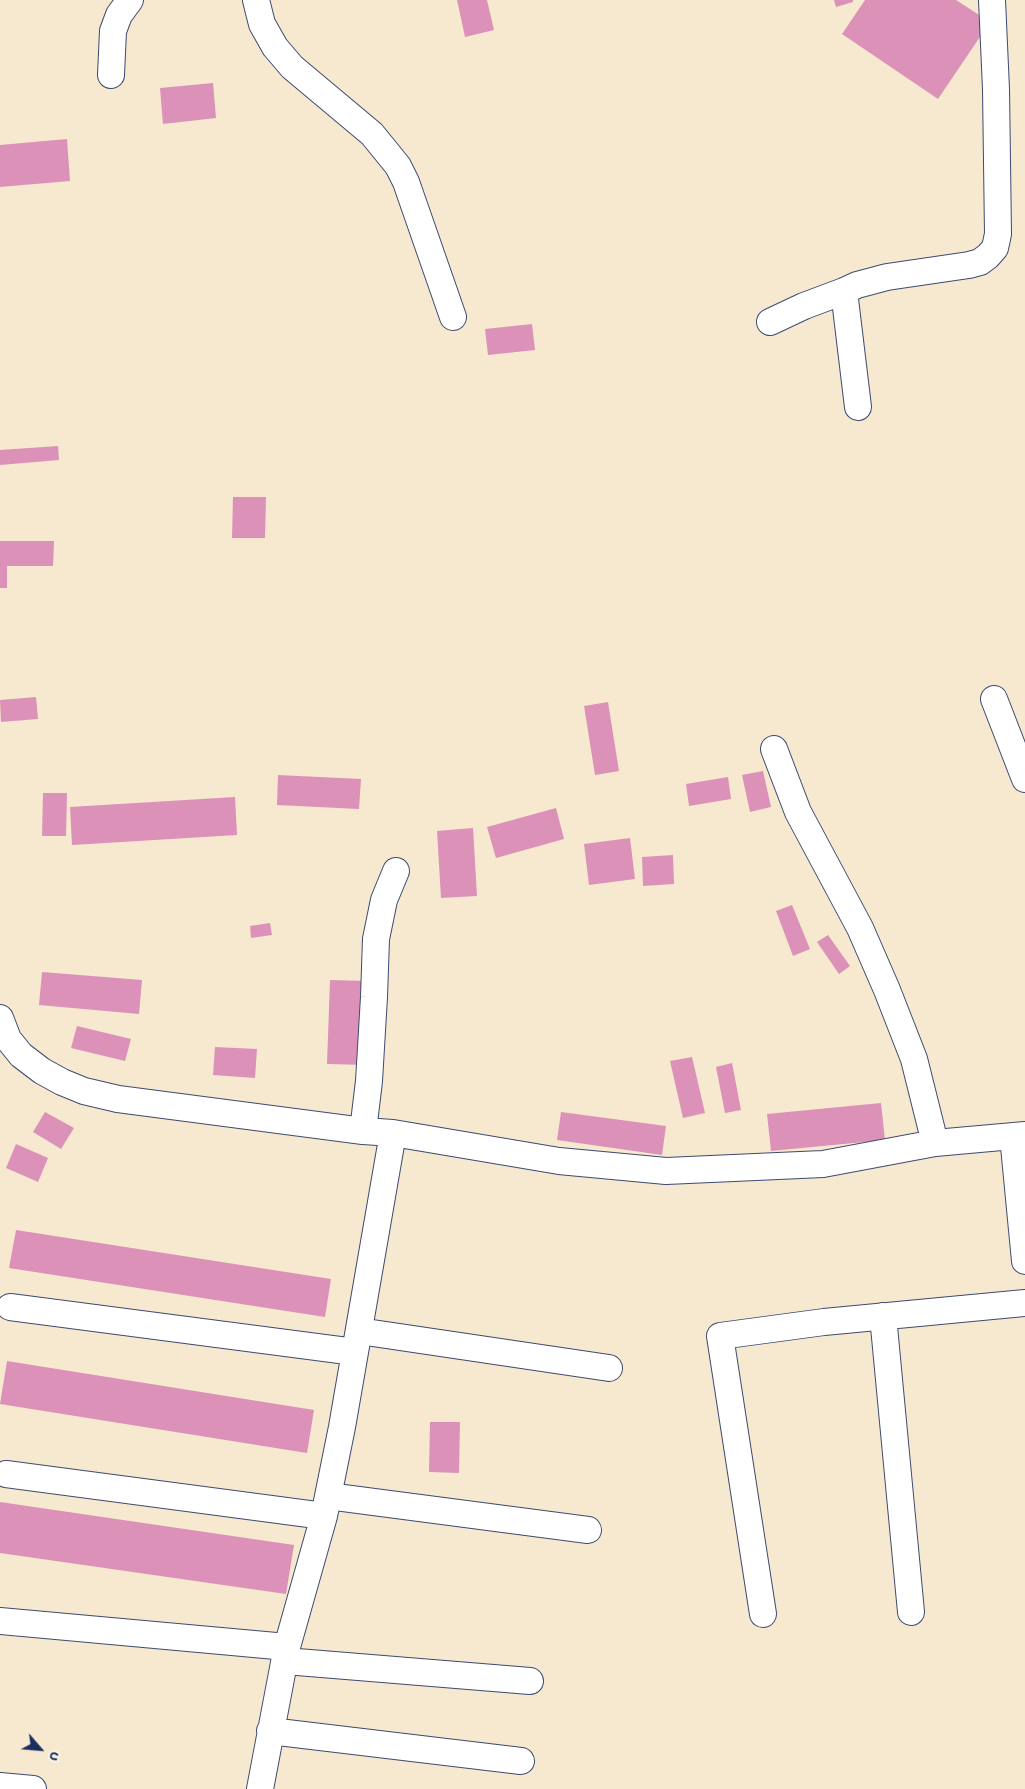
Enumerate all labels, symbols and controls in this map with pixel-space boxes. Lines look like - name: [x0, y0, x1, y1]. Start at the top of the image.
- north arrow: [15, 1724, 65, 1774]
- text: U: [44, 1749, 63, 1764]

